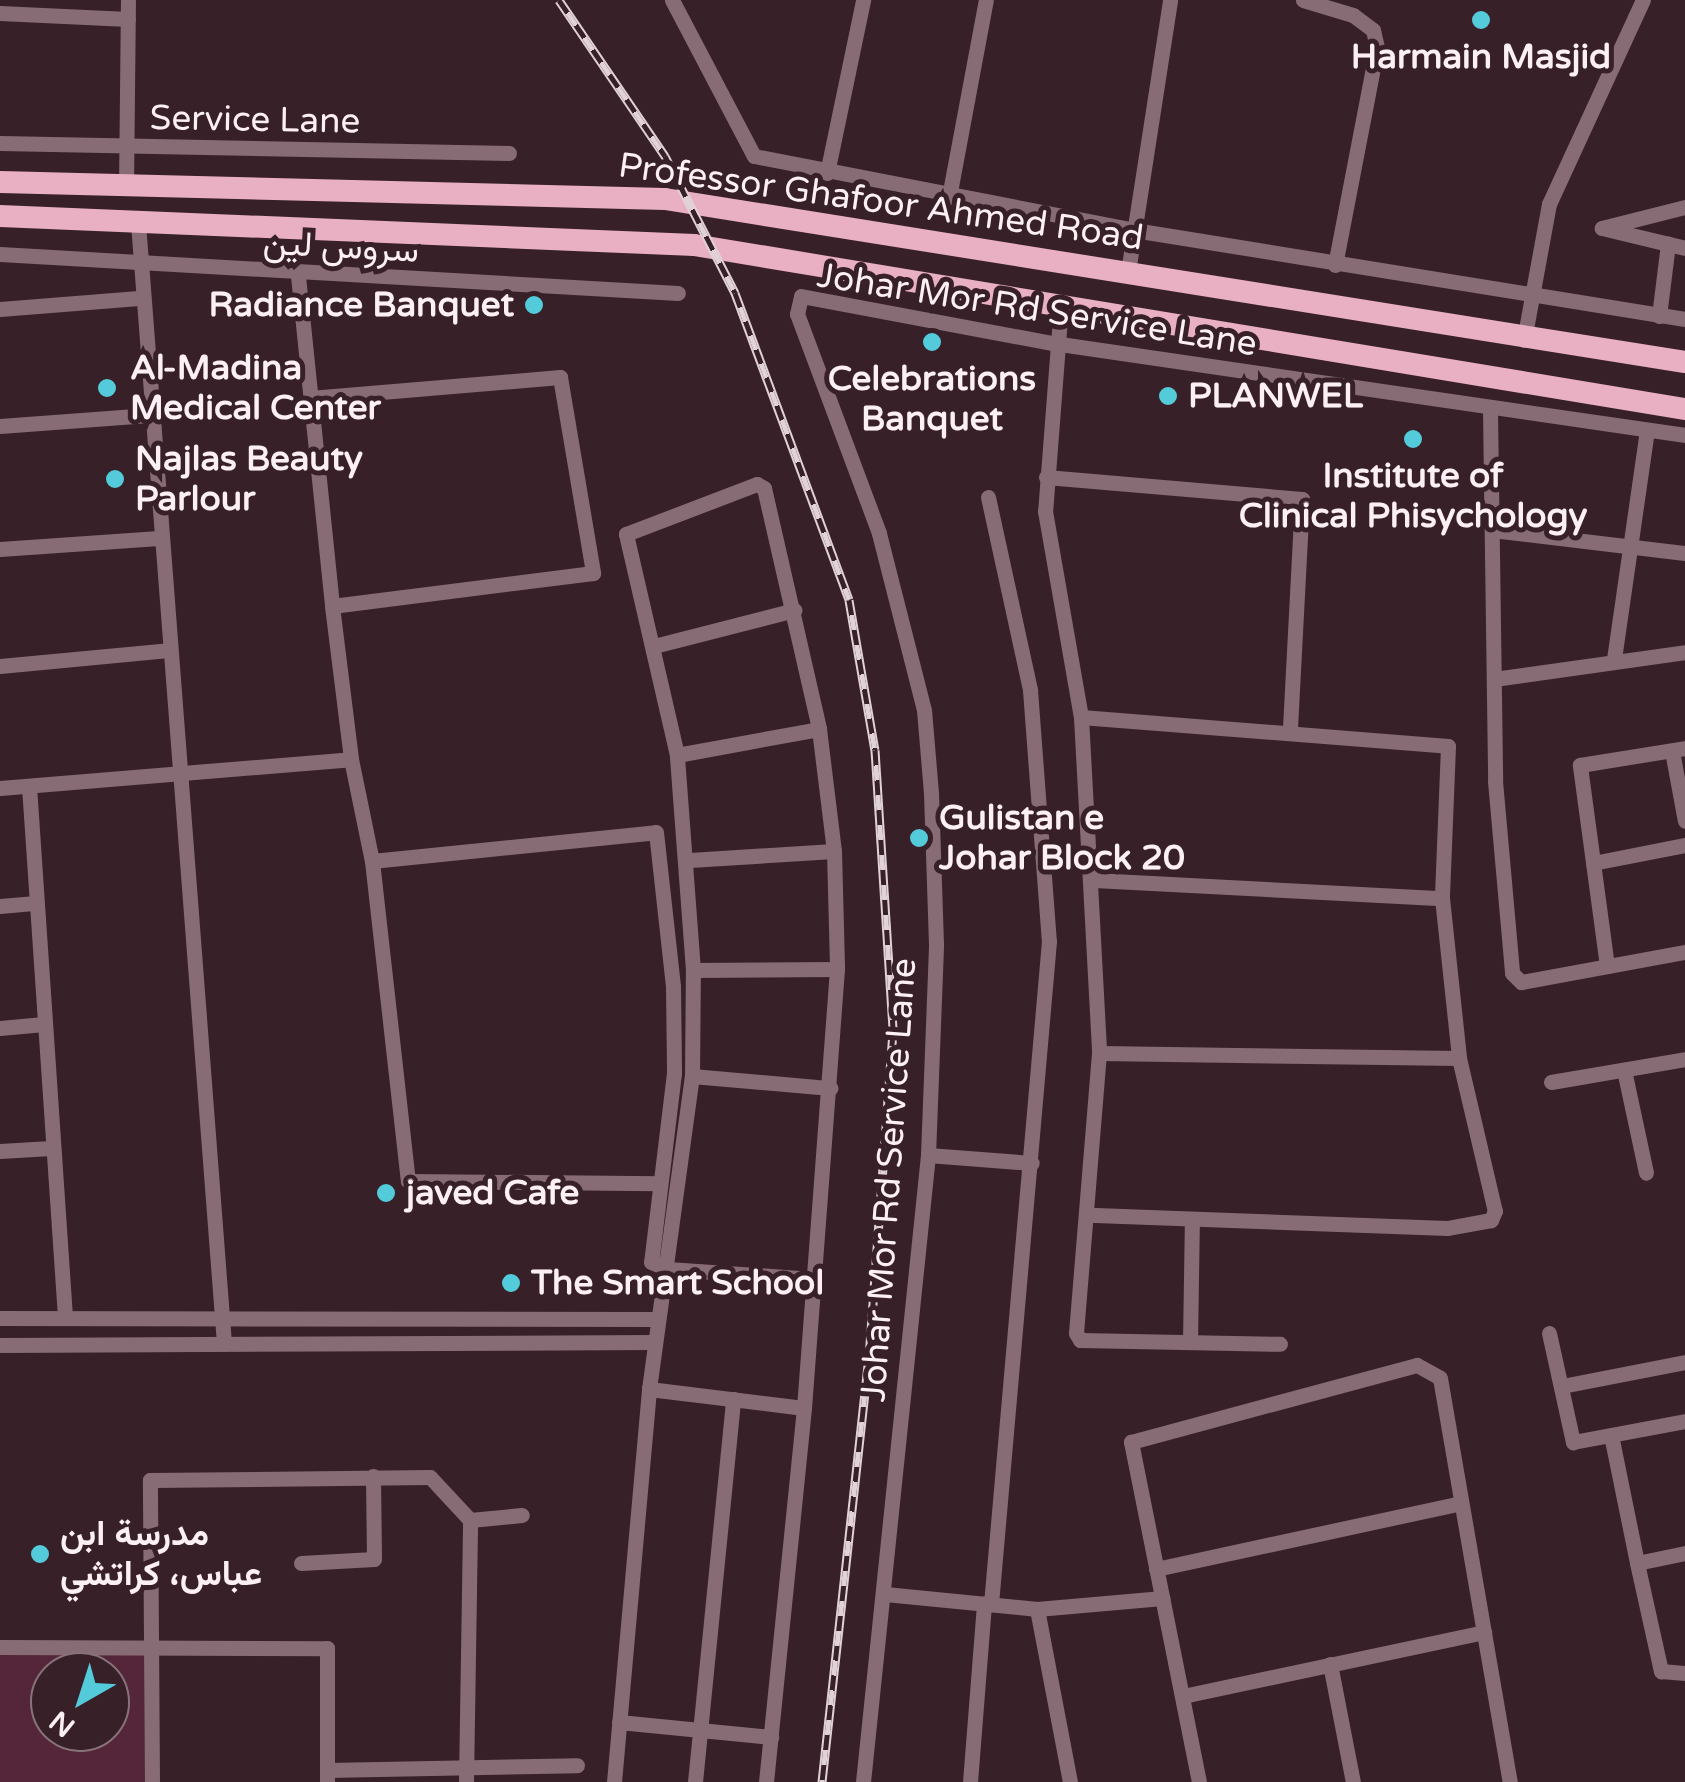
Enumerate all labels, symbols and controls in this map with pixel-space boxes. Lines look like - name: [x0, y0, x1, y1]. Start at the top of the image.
- marker: Harmain Masjid: [1470, 9, 1492, 31]
- place label: Harmain Masjid: [1351, 36, 1611, 78]
- street label: Service Lane: [149, 97, 361, 143]
- street label: Professor Ghafoor Ahmed Road: [616, 144, 1146, 260]
- street label: سروس لین: [262, 222, 420, 272]
- street label: Johar Mor Rd Service Lane: [814, 254, 1260, 366]
- place label: Radiance Banquet: [208, 284, 514, 326]
- marker: Radiance Banquet: [523, 294, 545, 316]
- marker: Celebrations Banquet: [921, 331, 943, 353]
- place label: Al-Madina Medical Center: [130, 347, 381, 429]
- place label: Celebrations Banquet: [828, 358, 1036, 440]
- marker: Al-Madina Medical Center: [94, 375, 120, 401]
- place label: PLANWEL: [1188, 375, 1363, 417]
- marker: PLANWEL: [1157, 385, 1179, 407]
- marker: Institute of Clinical Phisychology: [1402, 428, 1424, 450]
- place label: Najlas Beauty Parlour: [135, 438, 363, 520]
- place label: Institute of Clinical Phisychology: [1239, 455, 1587, 537]
- marker: Najlas Beauty Parlour: [104, 468, 126, 490]
- place label: Gulistan e Johar Block 20: [939, 797, 1185, 879]
- marker: Gulistan e Johar Block 20: [908, 827, 930, 849]
- street label: Johar Mor Rd Service Lane: [853, 957, 925, 1403]
- place label: javed Cafe: [406, 1172, 579, 1214]
- marker: javed Cafe: [375, 1182, 397, 1204]
- place label: The Smart School: [531, 1262, 824, 1304]
- marker: The Smart School: [500, 1272, 522, 1294]
- place label: مدرسة ابن عباس، كراتشي: [60, 1513, 262, 1595]
- marker: مدرسة ابن عباس، كراتشي: [29, 1543, 51, 1565]
- north arrow: [30, 1652, 130, 1752]
- text: N: [43, 1703, 82, 1744]

